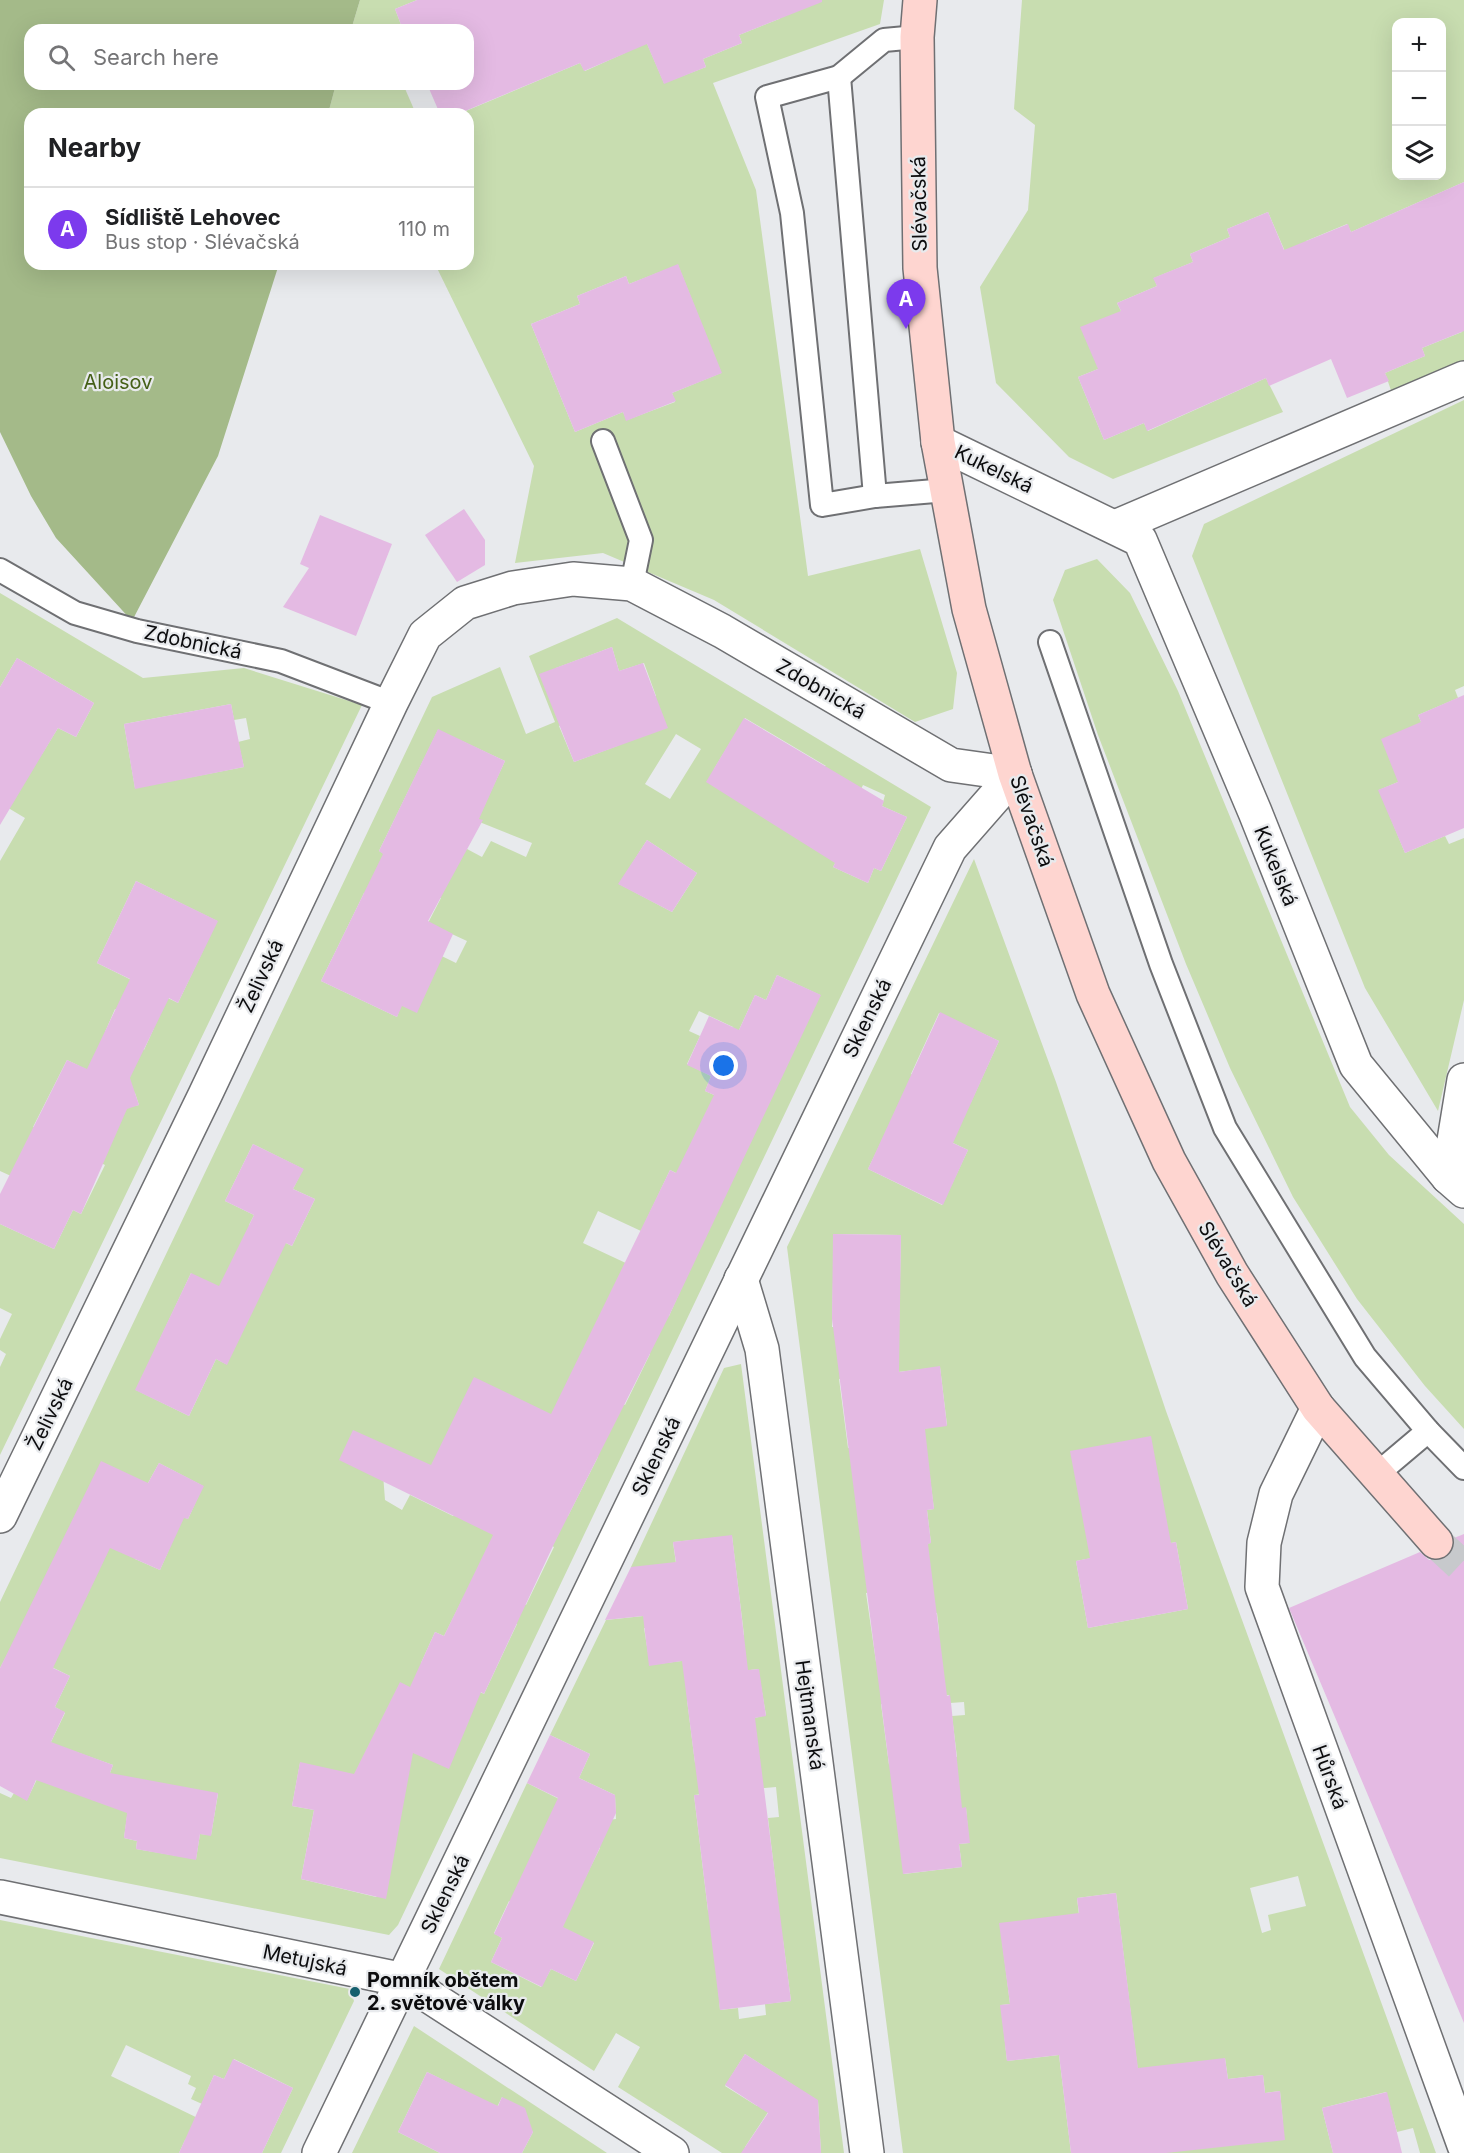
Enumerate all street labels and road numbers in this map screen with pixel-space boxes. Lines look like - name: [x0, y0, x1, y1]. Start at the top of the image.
- street label: Slévačská: [906, 156, 932, 252]
- street label: Kukelská: [951, 440, 1037, 498]
- street label: Zdobnická: [142, 620, 244, 664]
- street label: Zdobnická: [772, 654, 870, 724]
- street label: Slévačská: [1005, 772, 1059, 870]
- street label: Kukelská: [1249, 822, 1303, 910]
- street label: Želivská: [233, 935, 288, 1016]
- street label: Sklenská: [838, 975, 896, 1061]
- street label: Slévačská: [1193, 1217, 1263, 1311]
- street label: Želivská: [21, 1373, 78, 1454]
- street label: Sklenská: [627, 1413, 685, 1499]
- street label: Hejtmanská: [790, 1658, 830, 1772]
- street label: Hůrská: [1307, 1741, 1353, 1813]
- street label: Sklenská: [416, 1851, 474, 1937]
- street label: Metujská: [261, 1939, 349, 1981]

